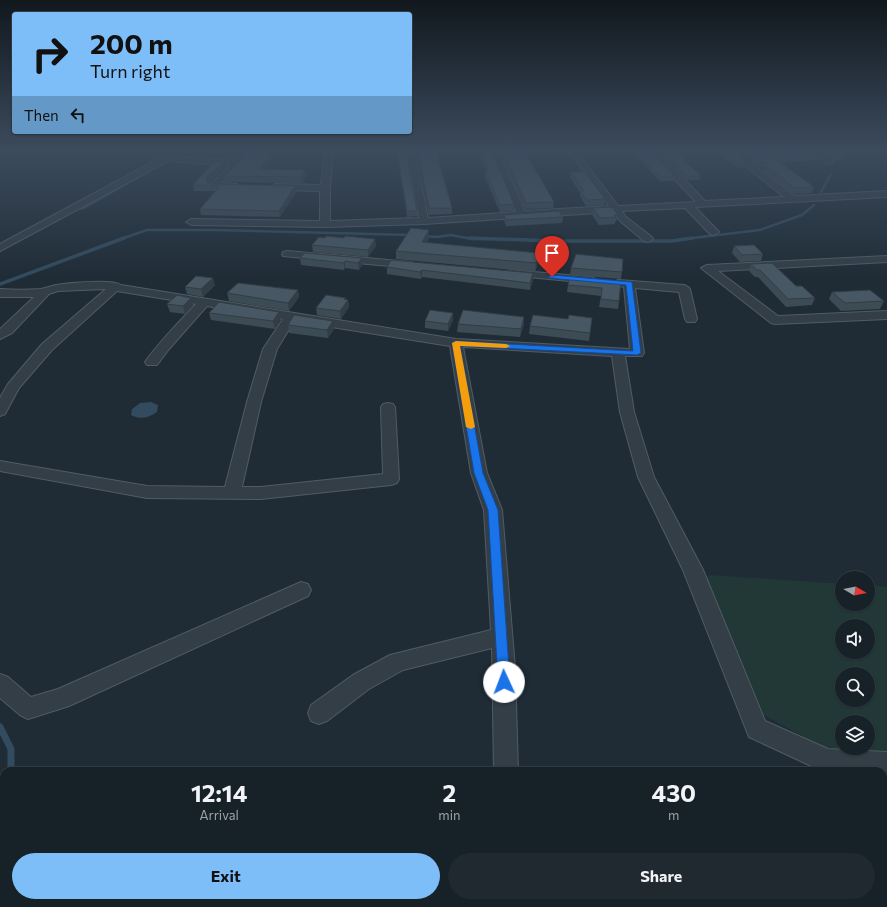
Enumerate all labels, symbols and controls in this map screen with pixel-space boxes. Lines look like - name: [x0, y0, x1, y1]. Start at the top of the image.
- text: 200 m: [90, 26, 173, 60]
- icon: right: [24, 28, 76, 80]
- text: Turn right: [90, 60, 170, 82]
- icon: left: [67, 104, 89, 126]
- text: Then: [24, 106, 59, 124]
- pin: [535, 236, 569, 277]
- icon: arrive: [541, 242, 563, 264]
- north arrow: [835, 571, 875, 611]
- map controls: [835, 571, 875, 755]
- button: sound: [835, 619, 875, 659]
- position arrow: [483, 661, 525, 703]
- button: search: [835, 667, 875, 707]
- button: layers: [835, 715, 875, 755]
- text: 12:14: [191, 778, 247, 807]
- text: 2: [443, 778, 456, 807]
- text: 430: [651, 778, 696, 807]
- text: Arrival: [199, 807, 239, 823]
- text: min: [438, 807, 460, 823]
- text: m: [668, 807, 679, 823]
- button: Exit: [12, 853, 440, 899]
- button: Share: [448, 853, 875, 899]

